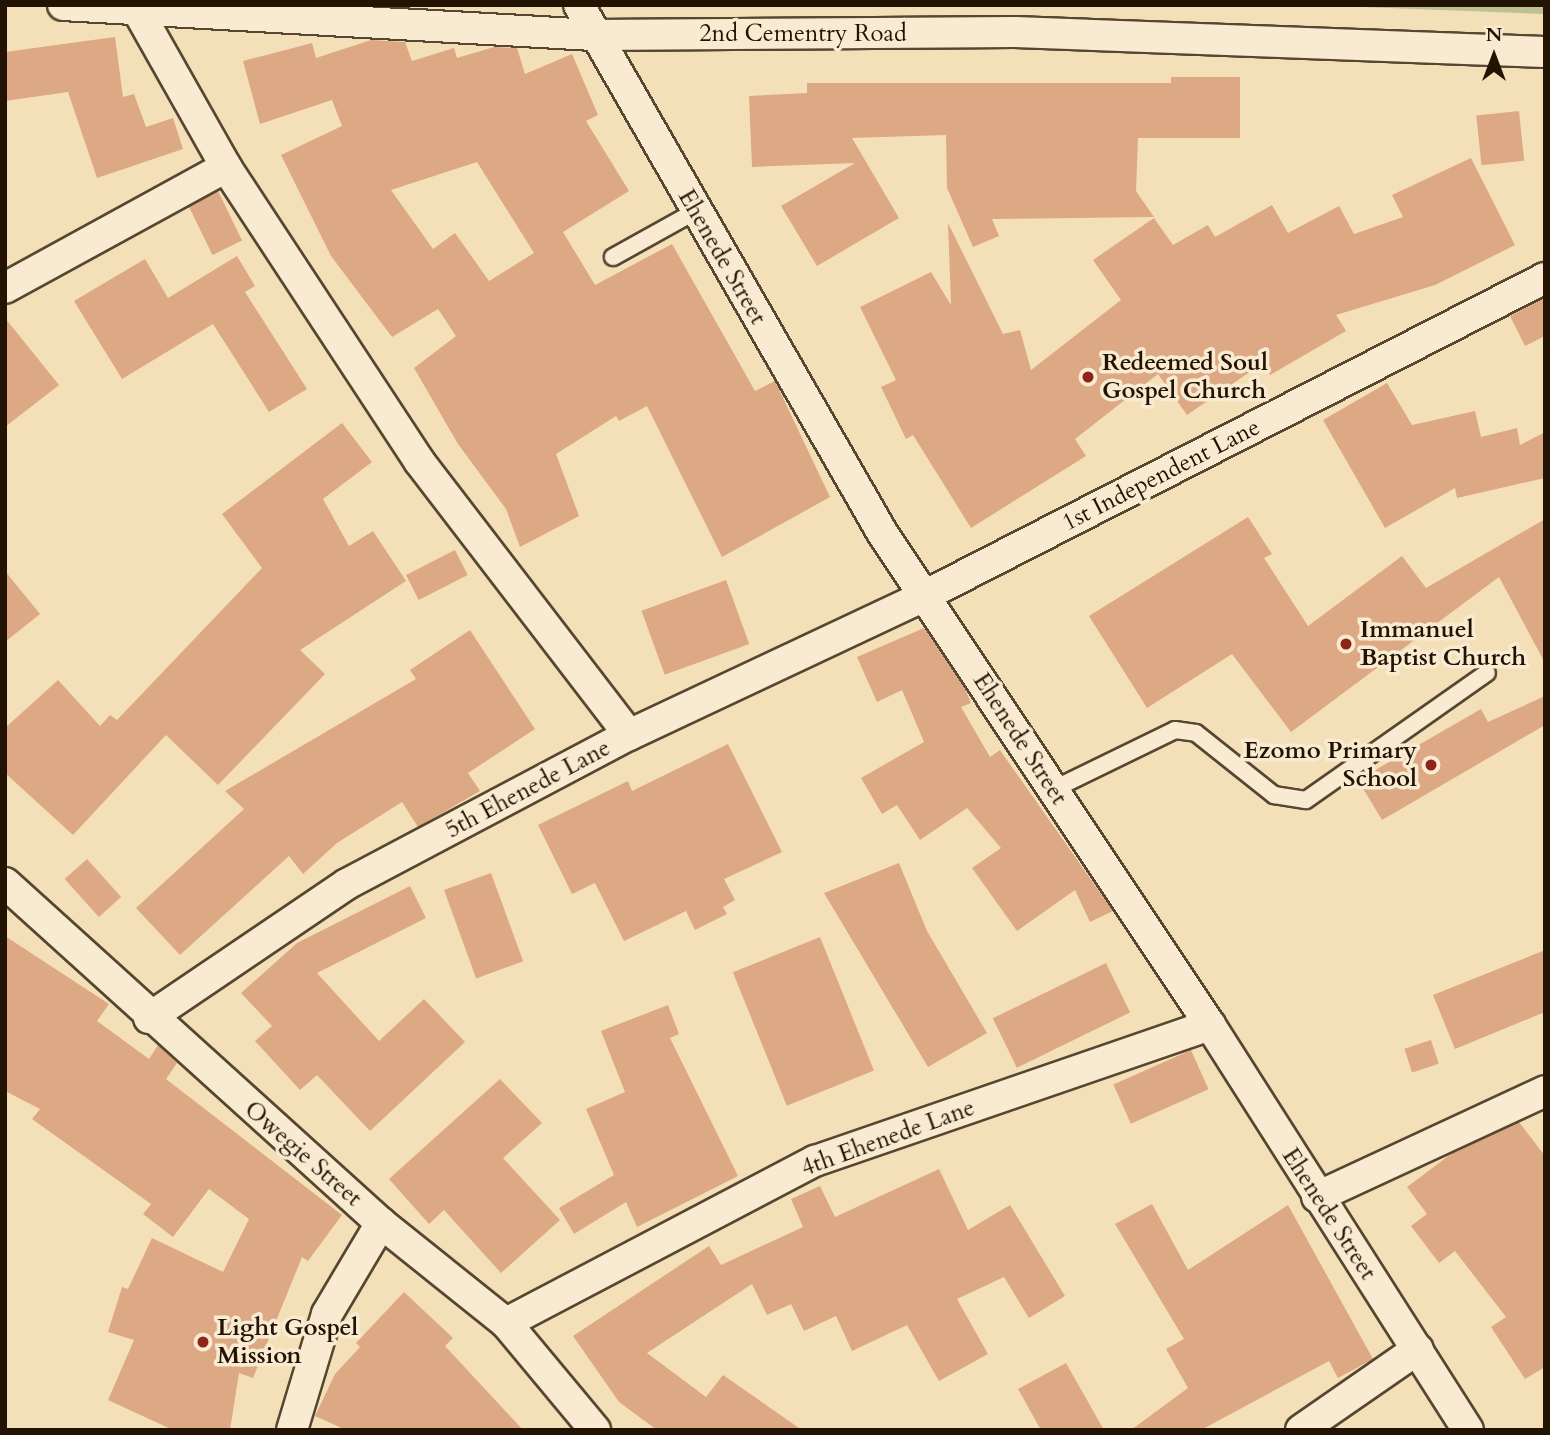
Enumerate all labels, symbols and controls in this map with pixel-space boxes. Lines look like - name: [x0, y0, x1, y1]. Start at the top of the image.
- street label: 2nd Cementry Road: [699, 20, 907, 48]
- north arrow: [1459, 21, 1529, 91]
- text: N: [1486, 22, 1502, 48]
- street label: Ehenede Street: [672, 184, 772, 330]
- place label: Redeemed Soul Gospel Church: [1102, 349, 1268, 405]
- marker: Redeemed Soul Gospel Church: [1080, 369, 1096, 385]
- street label: 1st Independent Lane: [1057, 413, 1265, 537]
- place label: Immanuel Baptist Church: [1360, 616, 1526, 672]
- marker: Immanuel Baptist Church: [1338, 636, 1354, 652]
- street label: Ehenede Street: [967, 668, 1073, 810]
- street label: 5th Ehenede Lane: [441, 733, 615, 845]
- place label: Ezomo Primary School: [1244, 737, 1417, 793]
- marker: Ezomo Primary School: [1423, 757, 1439, 773]
- street label: 4th Ehenede Lane: [797, 1093, 979, 1183]
- street label: Owegie Street: [238, 1095, 368, 1213]
- street label: Ehenede Street: [1276, 1143, 1382, 1285]
- place label: Light Gospel Mission: [217, 1314, 358, 1370]
- marker: Light Gospel Mission: [195, 1334, 211, 1350]

